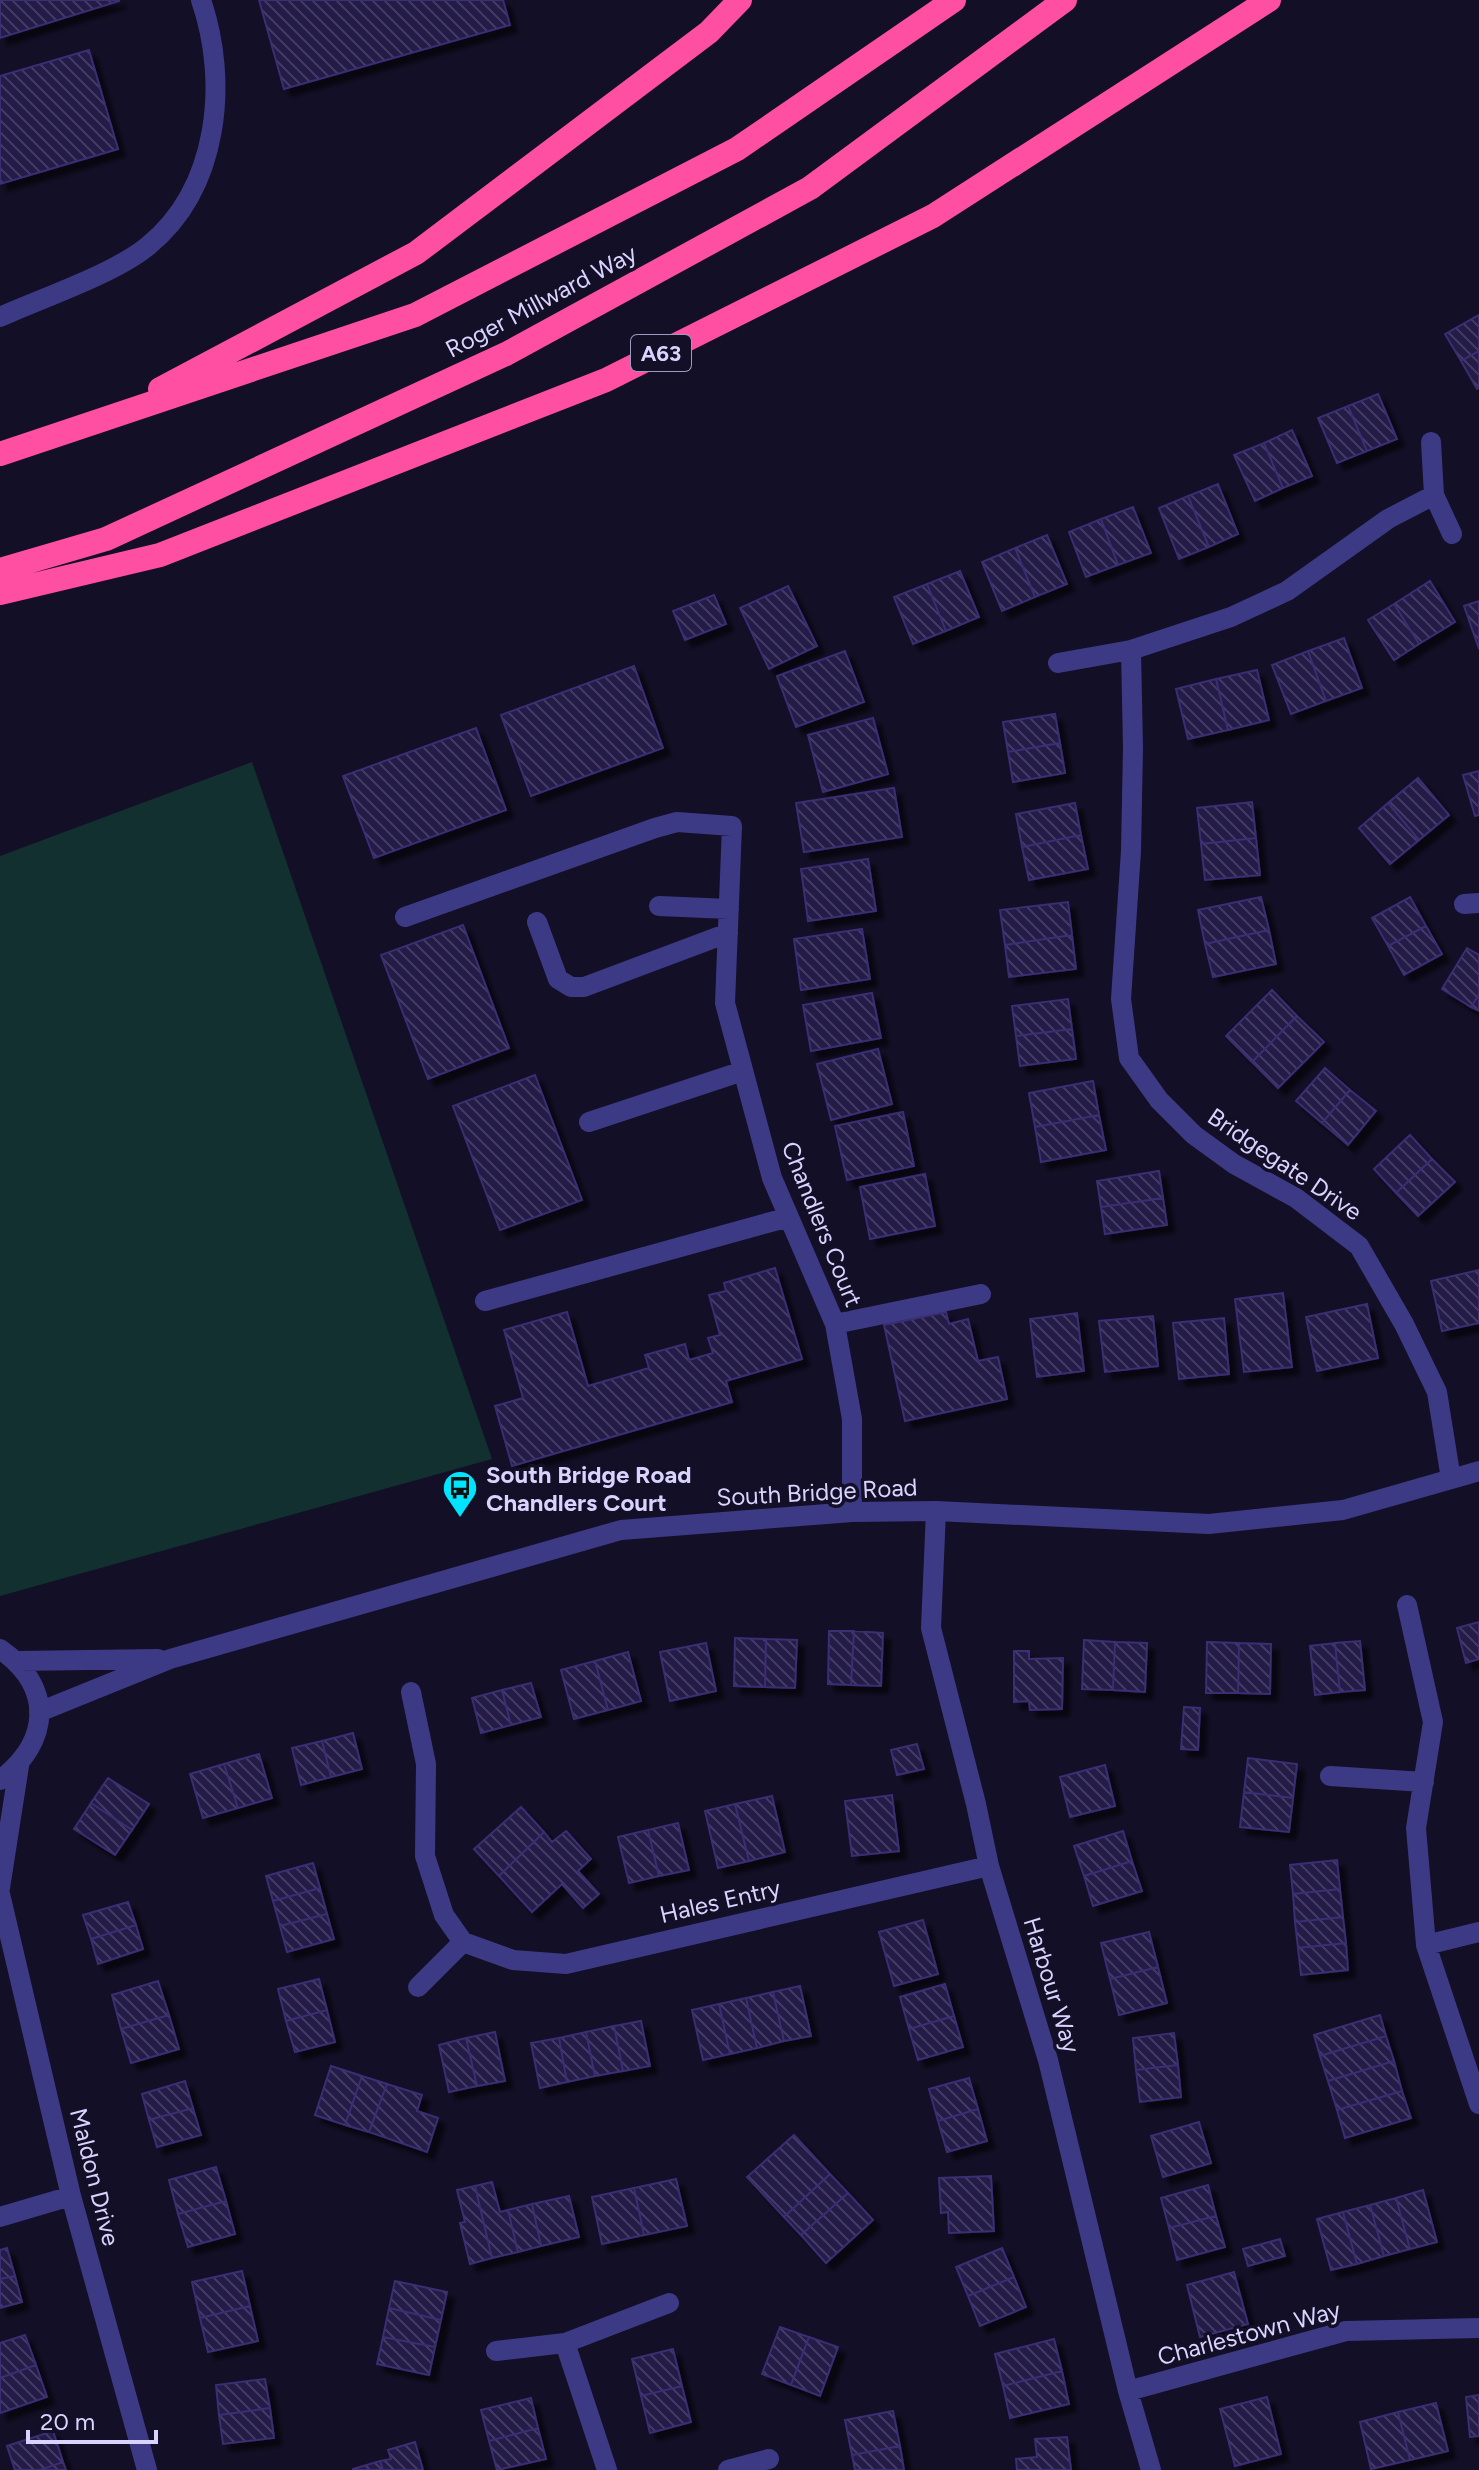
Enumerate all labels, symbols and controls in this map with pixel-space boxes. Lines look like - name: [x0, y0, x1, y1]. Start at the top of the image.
- street label: Roger Millward Way: [440, 238, 642, 364]
- road number: A63: [631, 335, 691, 371]
- street label: Bridgegate Drive: [1202, 1102, 1368, 1226]
- street label: Chandlers Court: [776, 1137, 868, 1311]
- place label: South Bridge Road Chandlers Court: [486, 1460, 691, 1517]
- bus stop icon: South Bridge Road Chandlers Court: [441, 1469, 479, 1519]
- street label: South Bridge Road: [716, 1472, 918, 1512]
- street label: Hales Entry: [657, 1873, 784, 1929]
- street label: Harbour Way: [1018, 1914, 1087, 2057]
- street label: Maldon Drive: [64, 2105, 126, 2249]
- street label: Charlestown Way: [1154, 2295, 1344, 2371]
- scale bar: [28, 2394, 156, 2444]
- text: 20 m: [40, 2407, 95, 2436]

